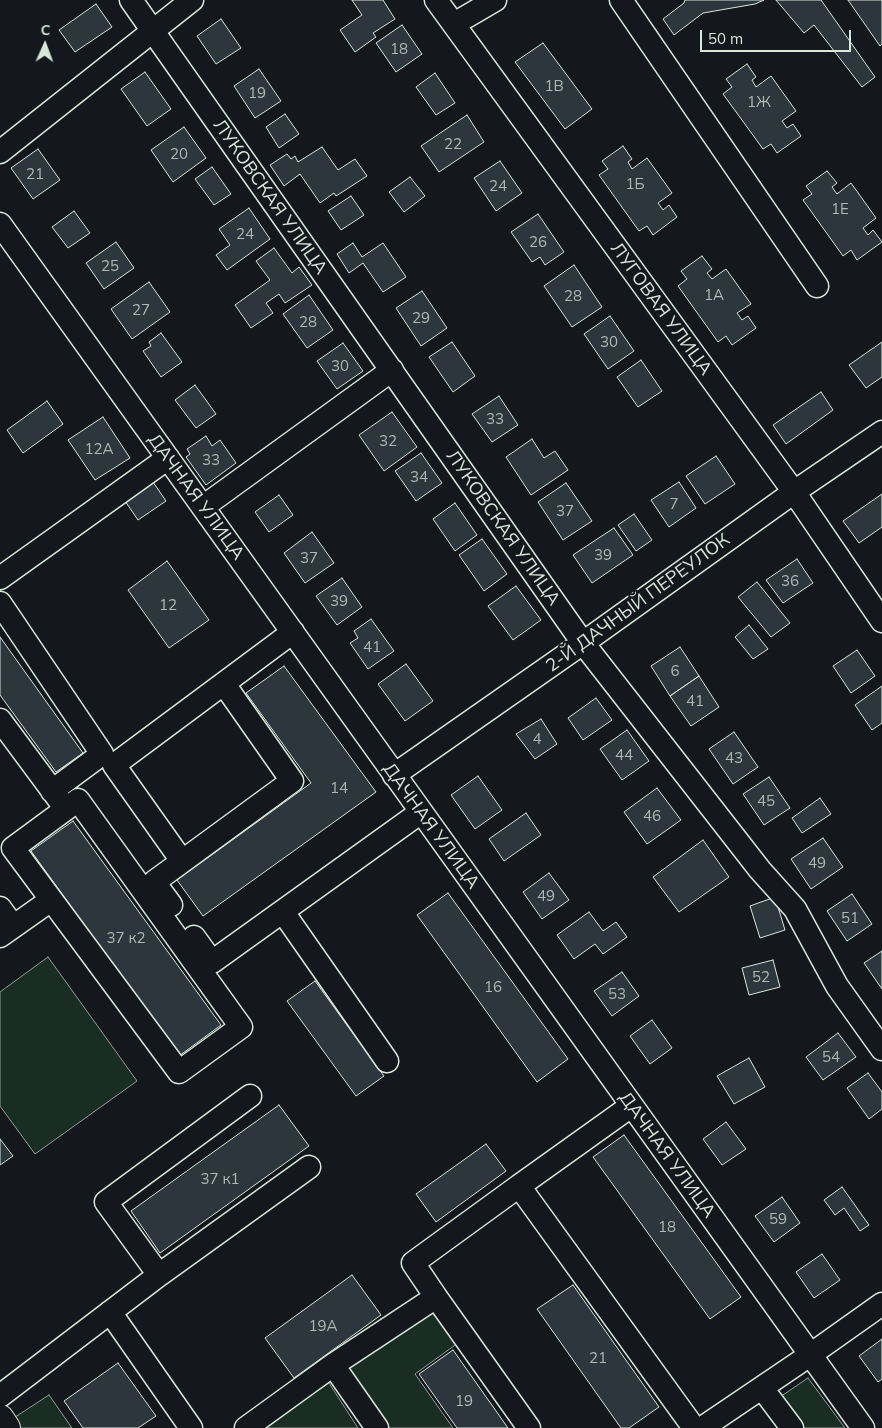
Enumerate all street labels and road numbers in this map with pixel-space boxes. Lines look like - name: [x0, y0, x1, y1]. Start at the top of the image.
- street label: ЛУКОВСКАЯ УЛИЦА: [208, 115, 332, 279]
- street label: ЛУГОВАЯ УЛИЦА: [606, 239, 716, 379]
- street label: ДАЧНАЯ УЛИЦА: [143, 430, 249, 564]
- street label: ЛУКОВСКАЯ УЛИЦА: [441, 446, 565, 610]
- street label: 2-Й ДАЧНЫЙ ПЕРЕУЛОК: [542, 529, 734, 677]
- street label: ДАЧНАЯ УЛИЦА: [378, 759, 484, 893]
- street label: ДАЧНАЯ УЛИЦА: [614, 1088, 720, 1222]

